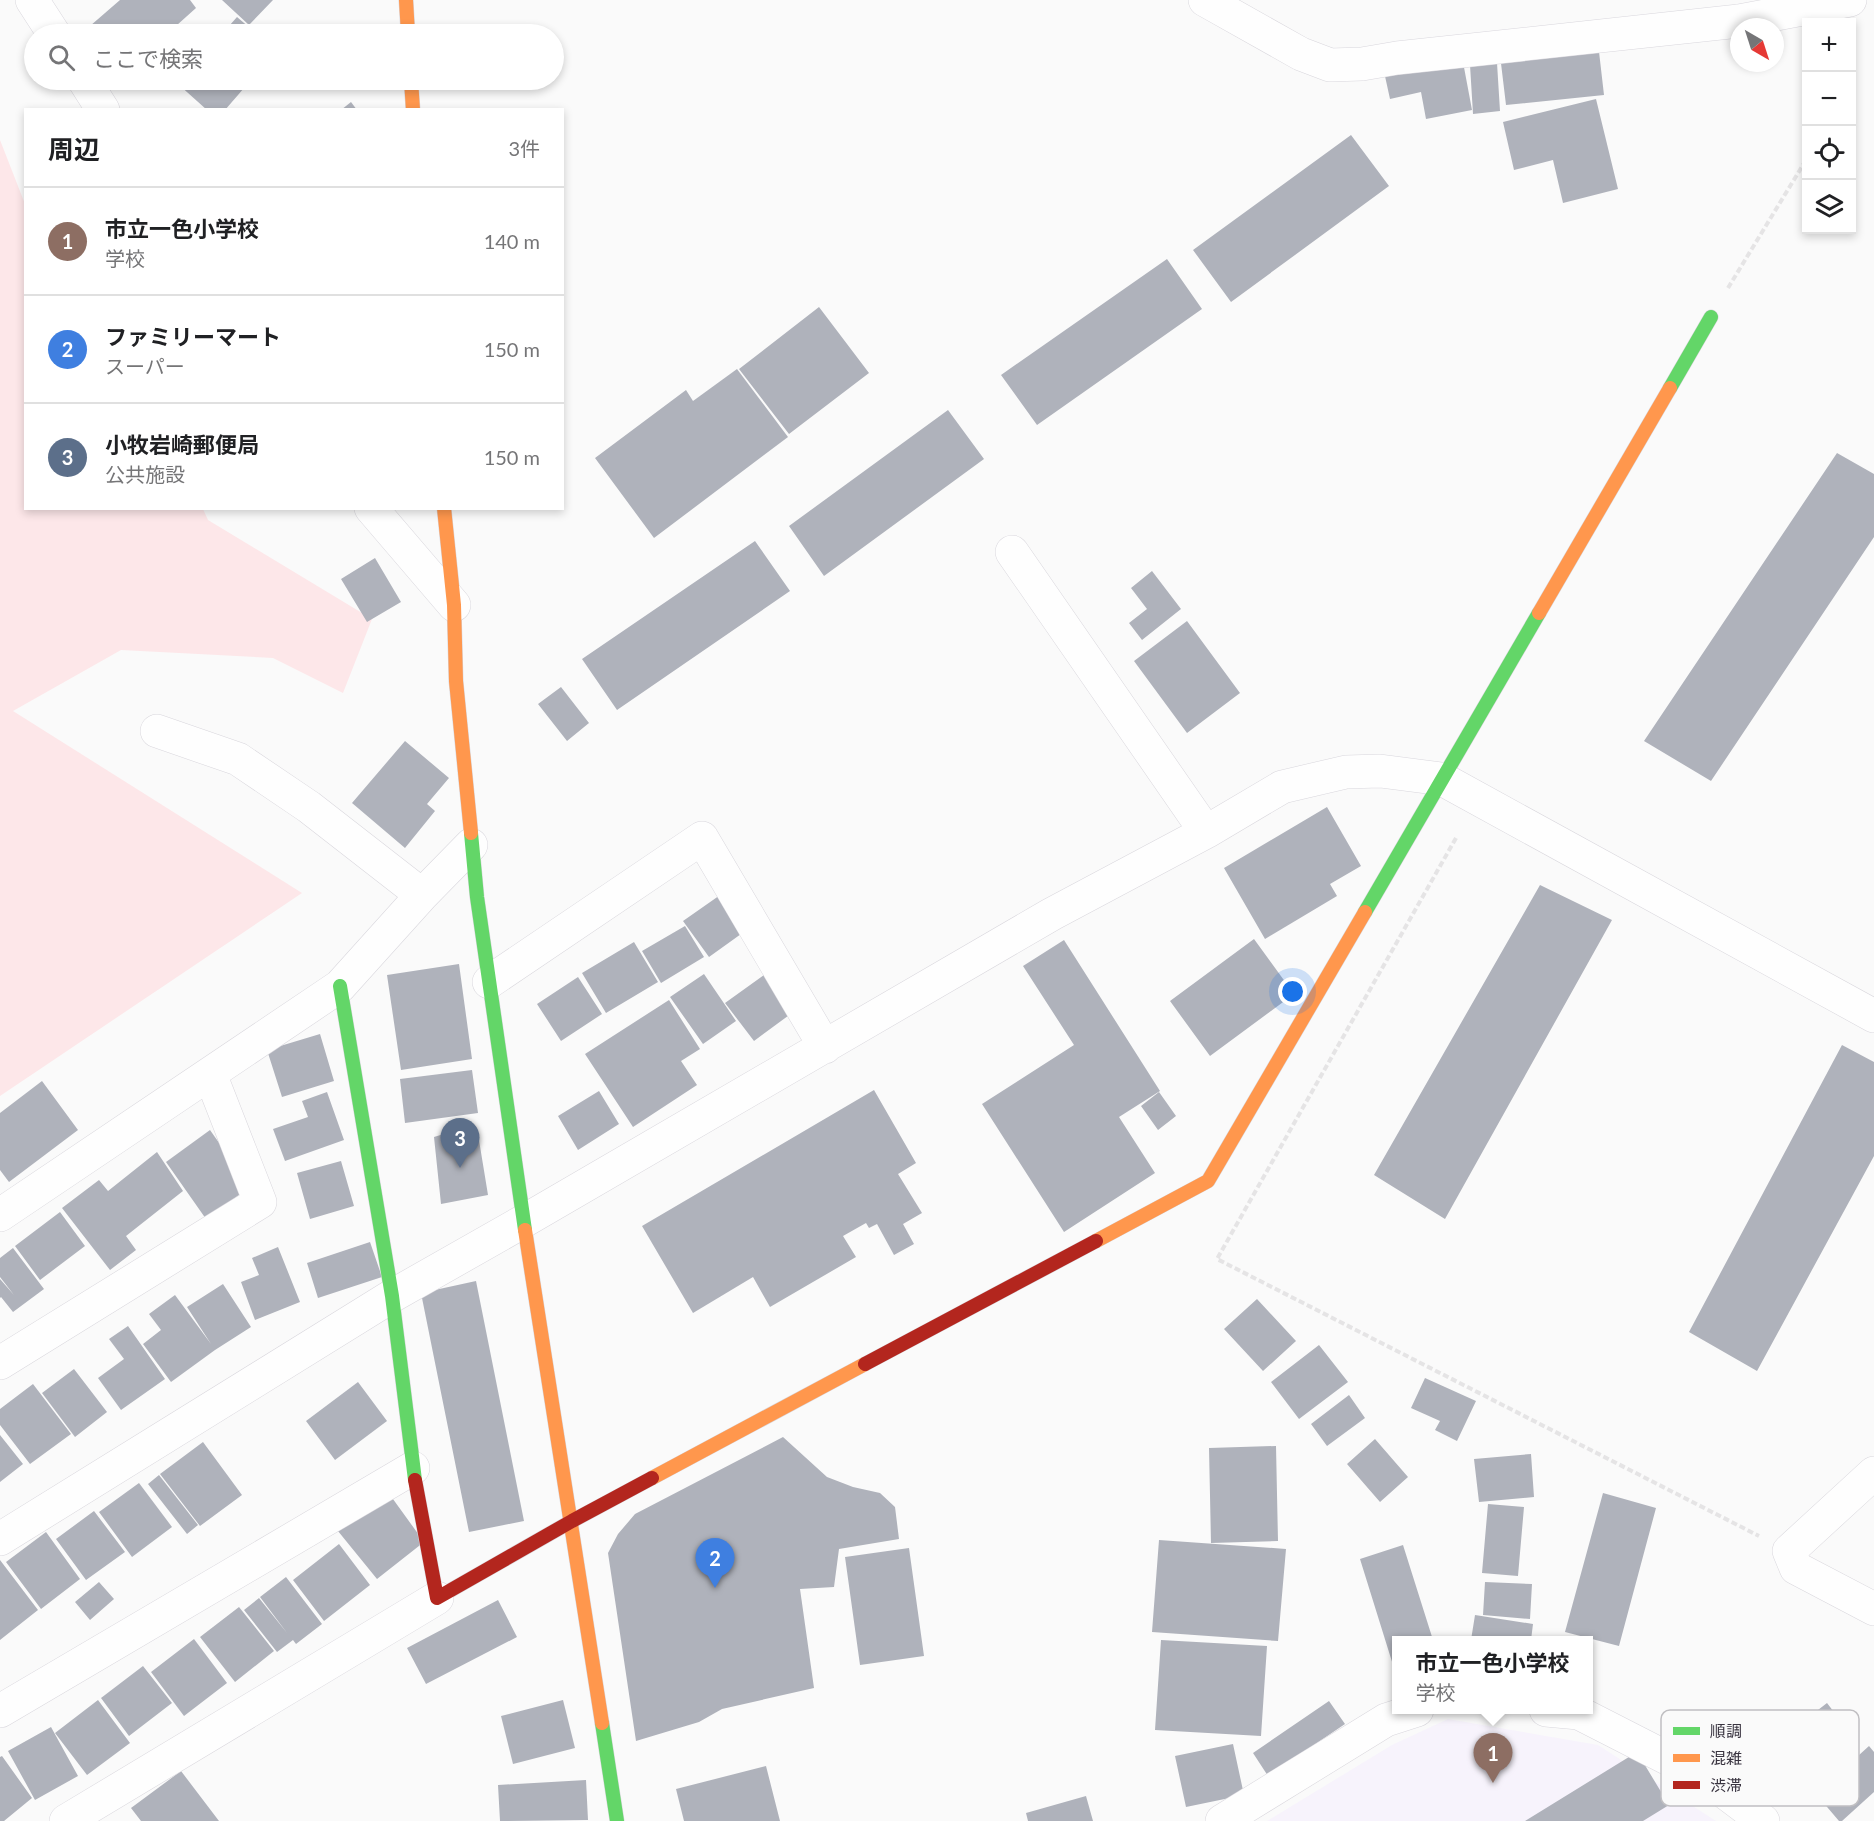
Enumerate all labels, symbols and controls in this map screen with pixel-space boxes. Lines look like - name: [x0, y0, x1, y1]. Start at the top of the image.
- north arrow: [1730, 18, 1784, 72]
- map controls: [1802, 18, 1856, 234]
- button: +: [1802, 18, 1856, 72]
- search box: [24, 24, 564, 90]
- icon: search: [45, 41, 78, 74]
- text: ここで検索: [93, 45, 203, 72]
- button: −: [1802, 72, 1856, 126]
- button: locate: [1802, 126, 1856, 180]
- text: 周辺: [48, 133, 100, 165]
- text: 3件: [508, 136, 540, 160]
- button: layers: [1802, 180, 1856, 234]
- text: 市立一色小学校: [105, 215, 259, 242]
- text: 1: [62, 229, 73, 253]
- text: 140 m: [484, 229, 540, 253]
- text: 学校: [105, 246, 145, 270]
- text: ファミリーマート: [105, 323, 281, 350]
- text: 2: [62, 337, 73, 361]
- text: 150 m: [484, 337, 540, 361]
- text: スーパー: [105, 354, 185, 378]
- text: 小牧岩崎郵便局: [105, 431, 259, 458]
- text: 3: [62, 445, 73, 469]
- text: 150 m: [484, 445, 540, 469]
- text: 公共施設: [105, 462, 185, 486]
- your location: [1278, 977, 1307, 1006]
- pin: 3: [440, 1118, 480, 1168]
- pin: 2: [696, 1538, 734, 1588]
- popup: [1392, 1636, 1593, 1714]
- text: 市立一色小学校: [1415, 1649, 1570, 1676]
- text: 学校: [1415, 1680, 1455, 1704]
- legend: [1661, 1710, 1859, 1806]
- text: 順調: [1710, 1721, 1742, 1740]
- pin: 1: [1474, 1734, 1512, 1783]
- text: 混雑: [1710, 1748, 1742, 1767]
- text: 渋滞: [1710, 1775, 1742, 1794]

